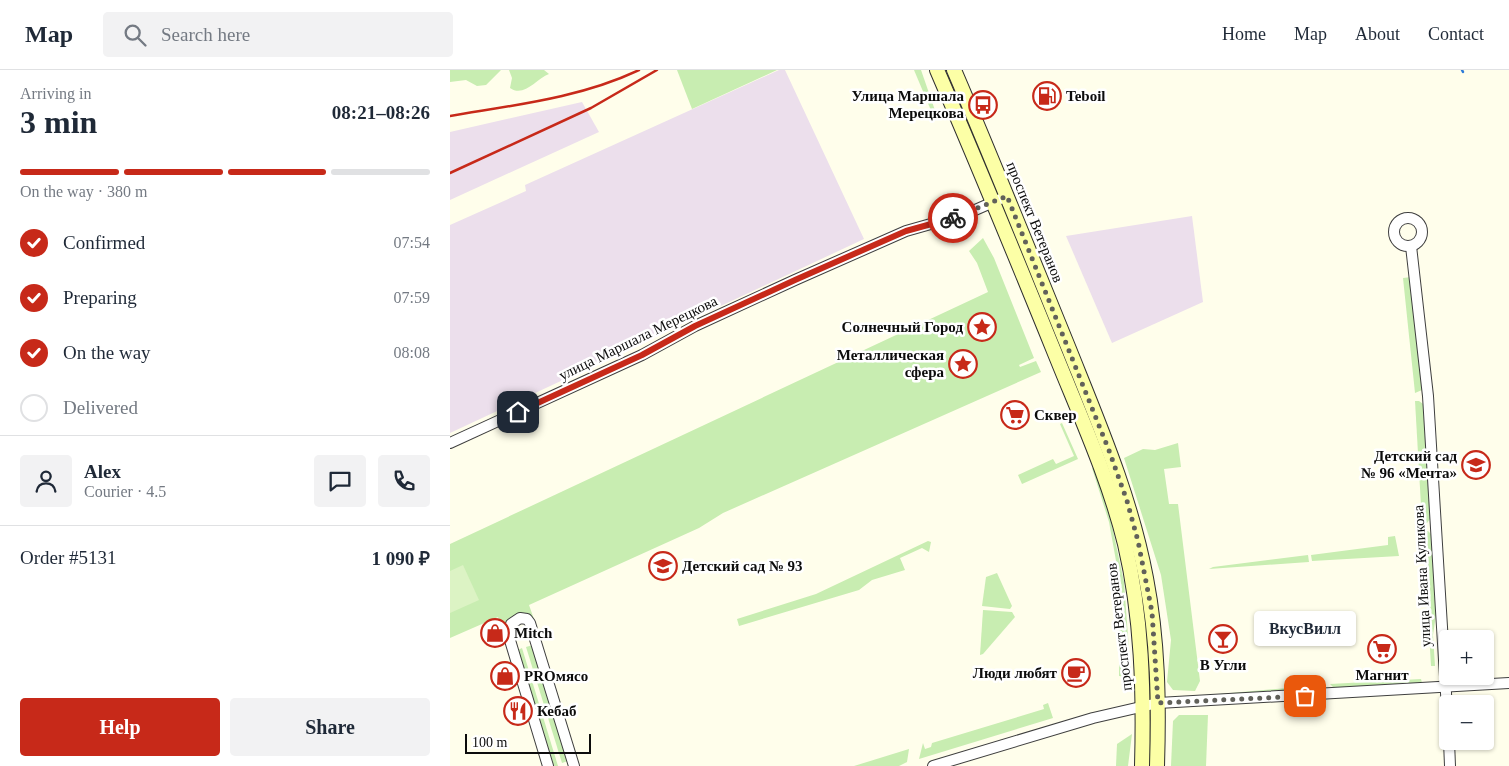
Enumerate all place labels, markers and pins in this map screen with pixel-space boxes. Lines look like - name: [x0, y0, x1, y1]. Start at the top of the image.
- fuel station icon: Teboil: [1032, 81, 1062, 111]
- place label: Улица Маршала Мерецкова: [852, 88, 964, 121]
- place label: Teboil: [1066, 88, 1105, 104]
- bus stop icon: Улица Маршала Мерецкова: [968, 90, 998, 120]
- place icon: Солнечный Город: [967, 312, 997, 342]
- place label: Солнечный Город: [842, 319, 963, 335]
- place label: Металлическая сфера: [837, 347, 944, 380]
- place icon: Металлическая сфера: [948, 349, 978, 379]
- pin: [497, 391, 539, 433]
- supermarket icon: Сквер: [1000, 400, 1030, 430]
- place label: Сквер: [1034, 407, 1077, 423]
- place label: Детский сад № 96 «Мечта»: [1361, 448, 1457, 481]
- school or university icon: Детский сад № 96 «Мечта»: [1461, 450, 1491, 480]
- school or university icon: Детский сад № 93: [648, 551, 678, 581]
- place label: Детский сад № 93: [682, 558, 803, 574]
- callout: ВкусВилл: [1254, 611, 1356, 646]
- shop icon: Mitch: [480, 618, 510, 648]
- bar icon: В Угли: [1208, 624, 1238, 654]
- place label: Mitch: [514, 625, 553, 641]
- supermarket icon: Магнит: [1367, 634, 1397, 664]
- place label: В Угли: [1200, 657, 1247, 673]
- cafe icon: Люди любят: [1061, 658, 1091, 688]
- shop icon: PROмясо: [490, 661, 520, 691]
- place label: Люди любят: [973, 665, 1058, 681]
- place label: Магнит: [1355, 667, 1409, 683]
- place label: PROмясо: [524, 668, 588, 684]
- pin: [1284, 675, 1326, 717]
- restaurant icon: Кебаб: [503, 696, 533, 726]
- place label: Кебаб: [537, 703, 576, 719]

